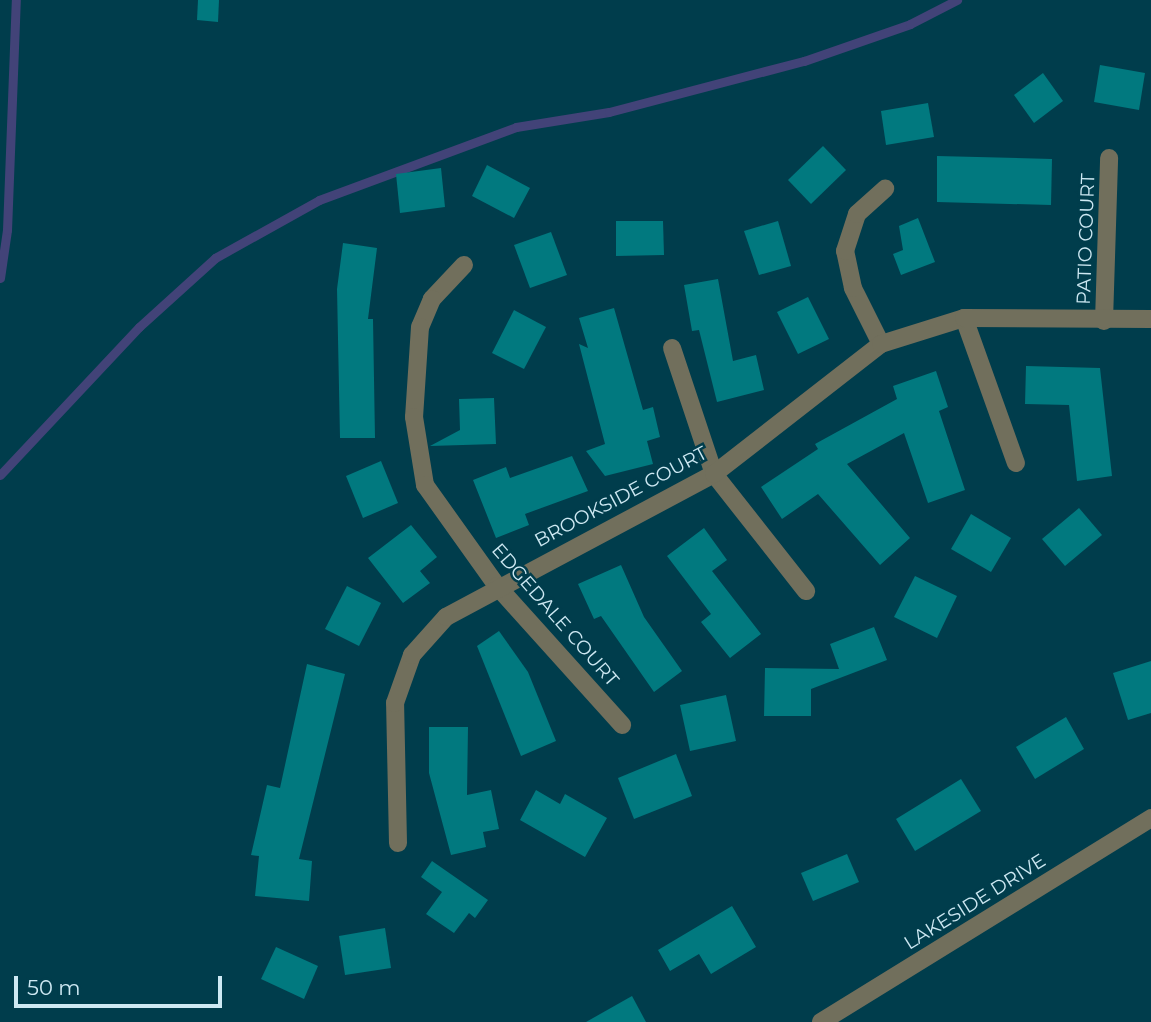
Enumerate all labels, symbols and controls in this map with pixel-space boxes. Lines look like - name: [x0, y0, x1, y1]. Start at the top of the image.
- street label: PATIO COURT: [1072, 173, 1100, 305]
- street label: BROOKSIDE COURT: [531, 442, 711, 552]
- street label: EDGEDALE COURT: [487, 539, 623, 691]
- street label: LAKESIDE DRIVE: [900, 849, 1050, 955]
- scale bar: [18, 962, 226, 1006]
- text: 50 m: [27, 975, 81, 1000]

